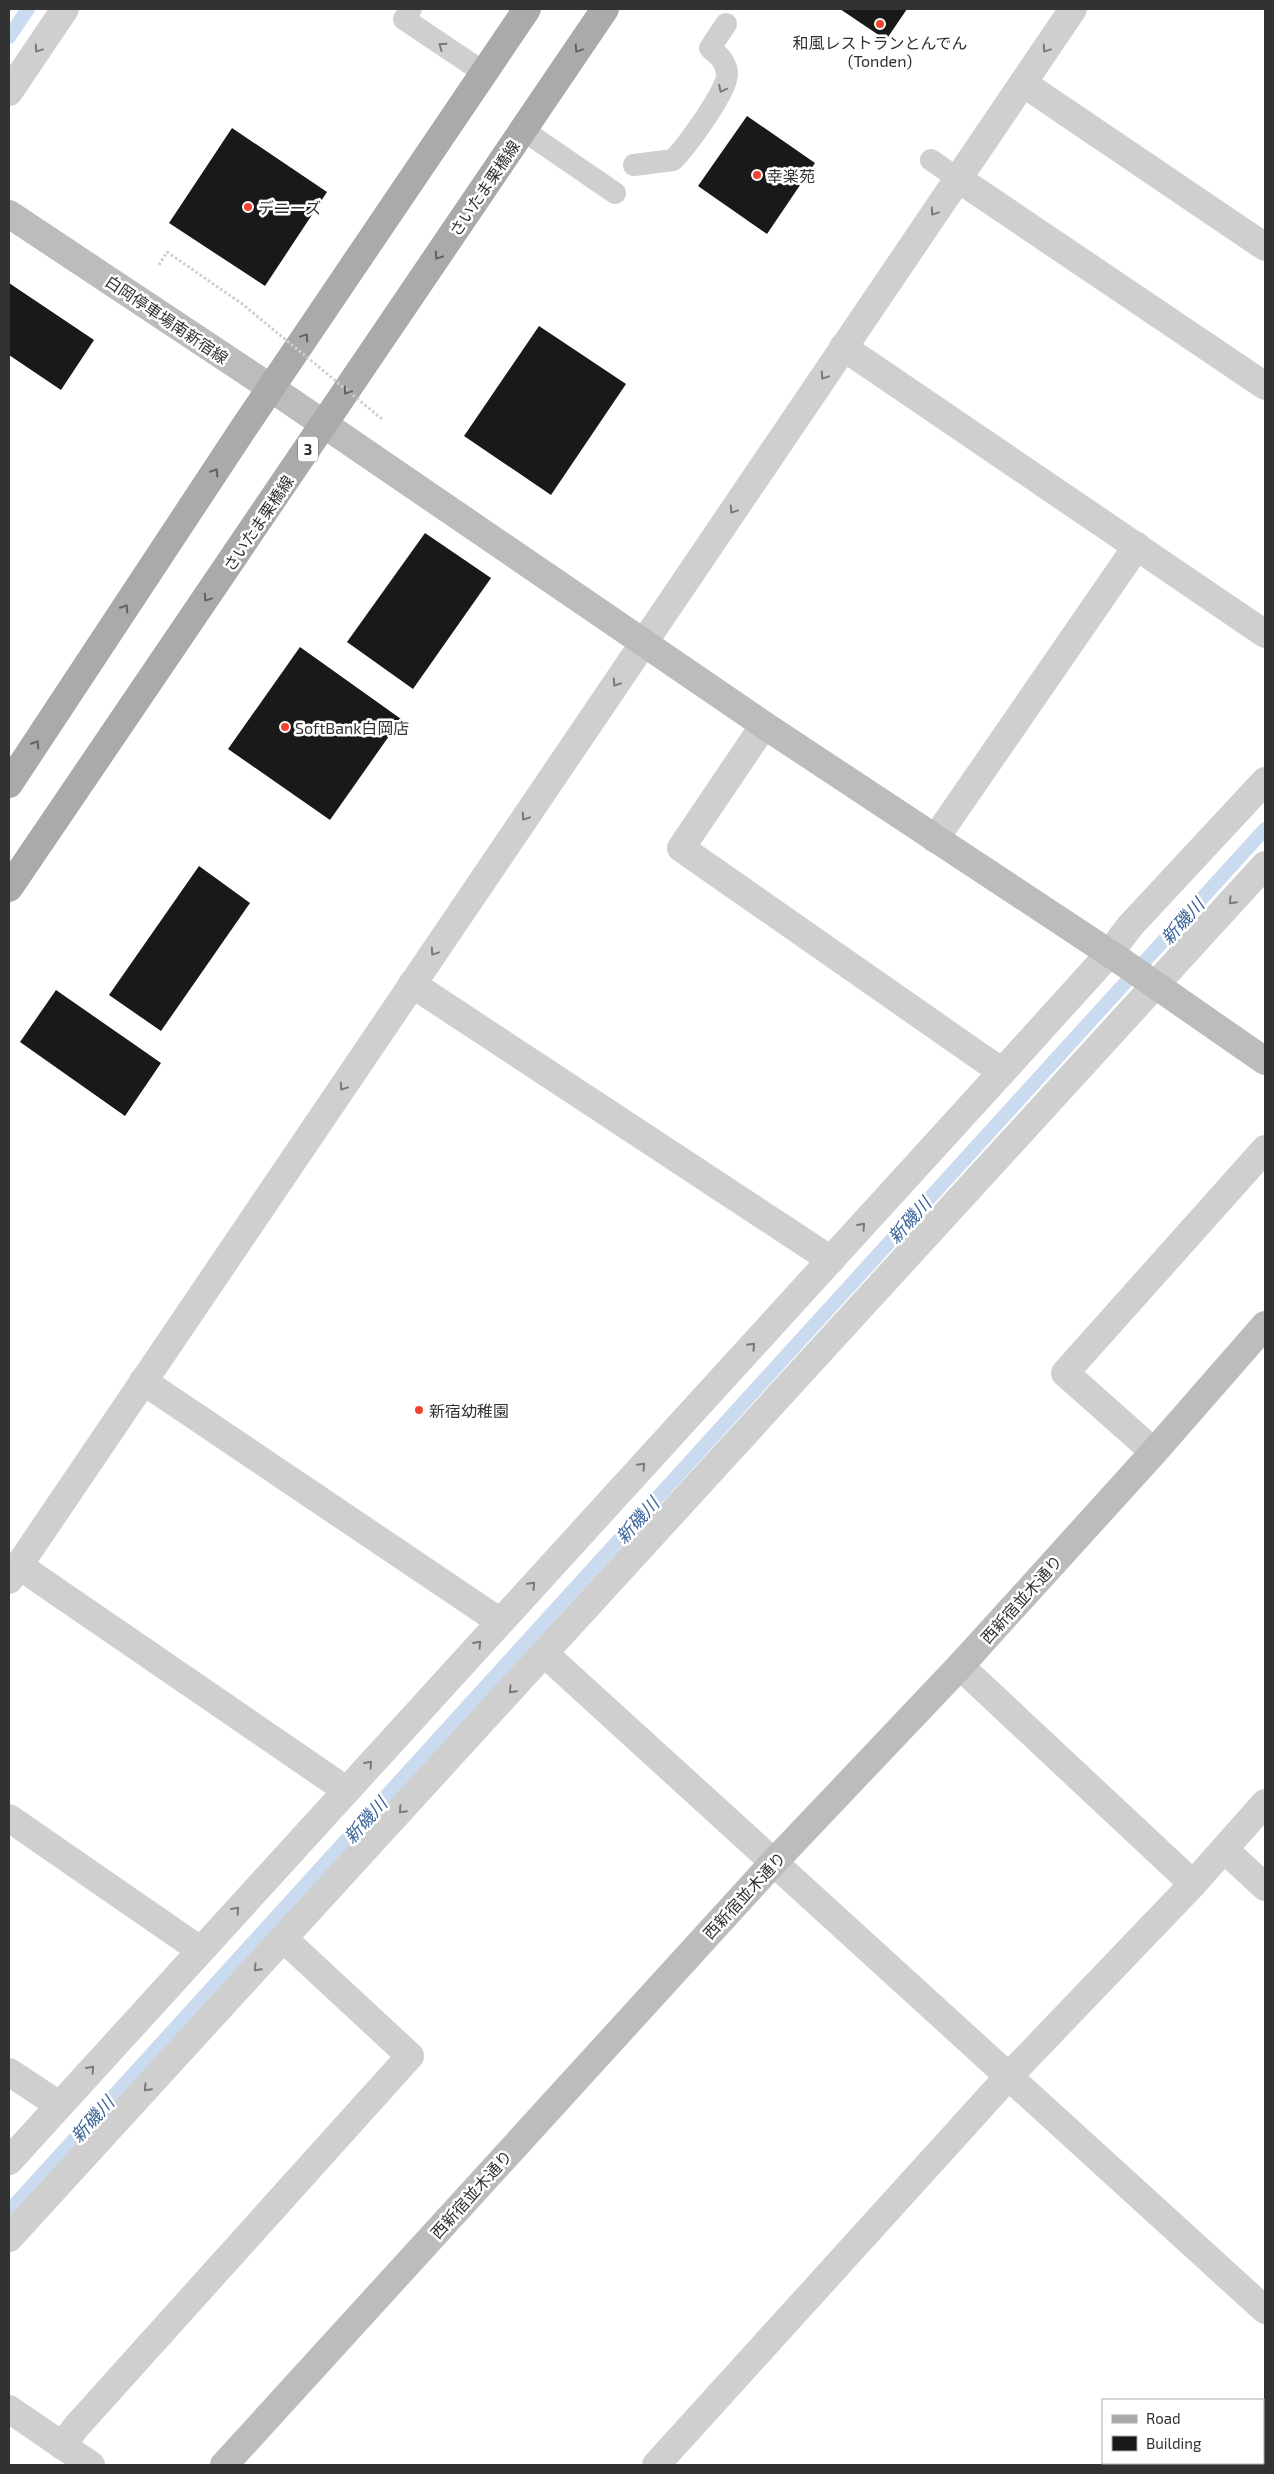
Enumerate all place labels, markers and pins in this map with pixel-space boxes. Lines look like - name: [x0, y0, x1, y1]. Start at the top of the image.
- marker: 和風レストランとんでん (Tonden): [874, 18, 886, 30]
- place label: 和風レストランとんでん (Tonden): [792, 33, 968, 70]
- place label: 幸楽苑: [767, 166, 815, 185]
- marker: 幸楽苑: [751, 169, 763, 181]
- place label: デニーズ: [258, 198, 321, 217]
- marker: デニーズ: [242, 201, 254, 213]
- place label: SoftBank白岡店: [295, 718, 409, 737]
- marker: SoftBank白岡店: [279, 721, 291, 733]
- place label: 新宿幼稚園: [429, 1401, 509, 1420]
- marker: 新宿幼稚園: [413, 1404, 425, 1416]

